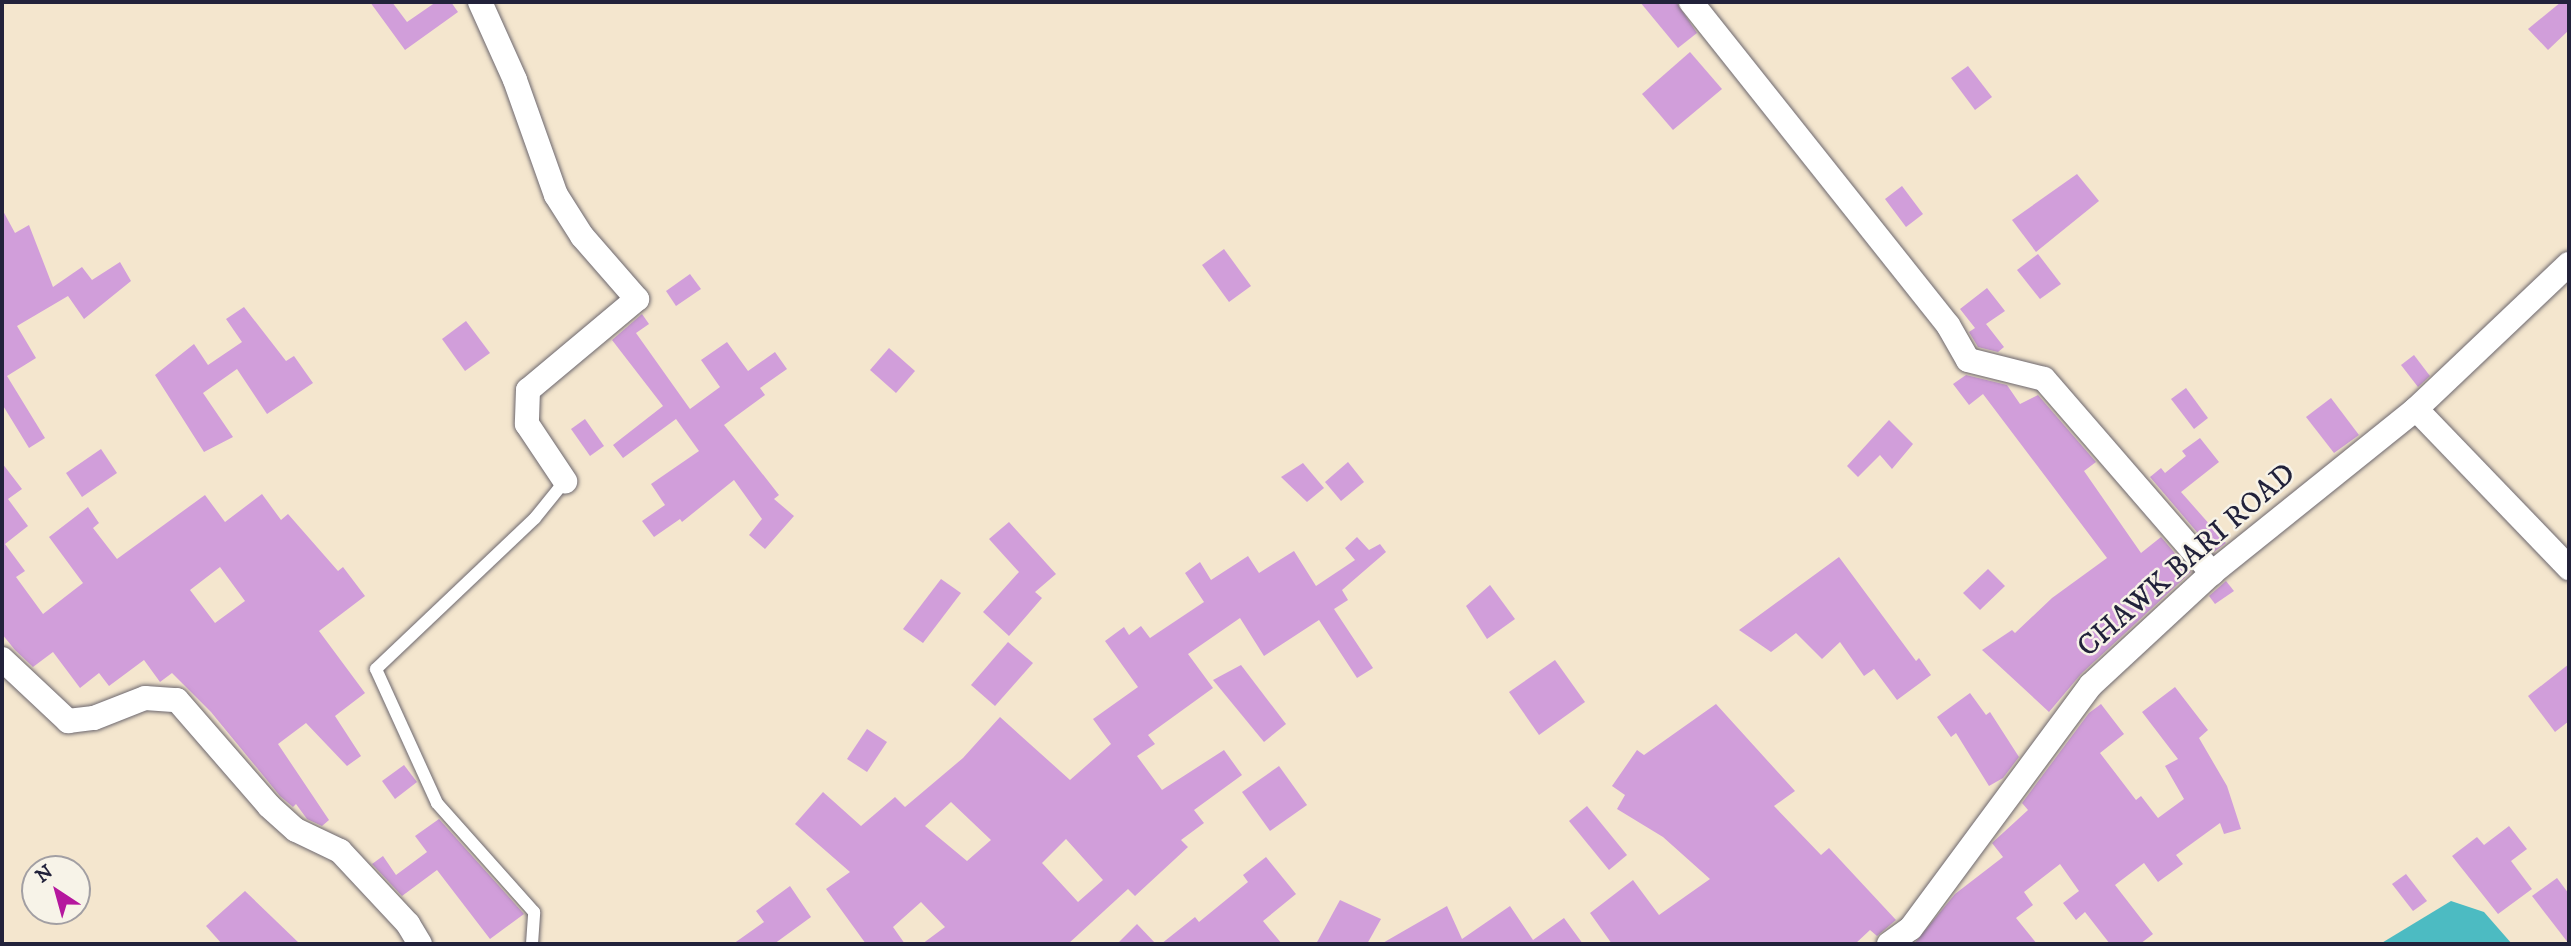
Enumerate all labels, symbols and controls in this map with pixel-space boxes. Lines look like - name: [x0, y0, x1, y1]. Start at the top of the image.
- street label: CHAWK BARI ROAD: [2071, 456, 2303, 666]
- north arrow: [21, 855, 91, 925]
- text: N: [31, 860, 58, 888]

